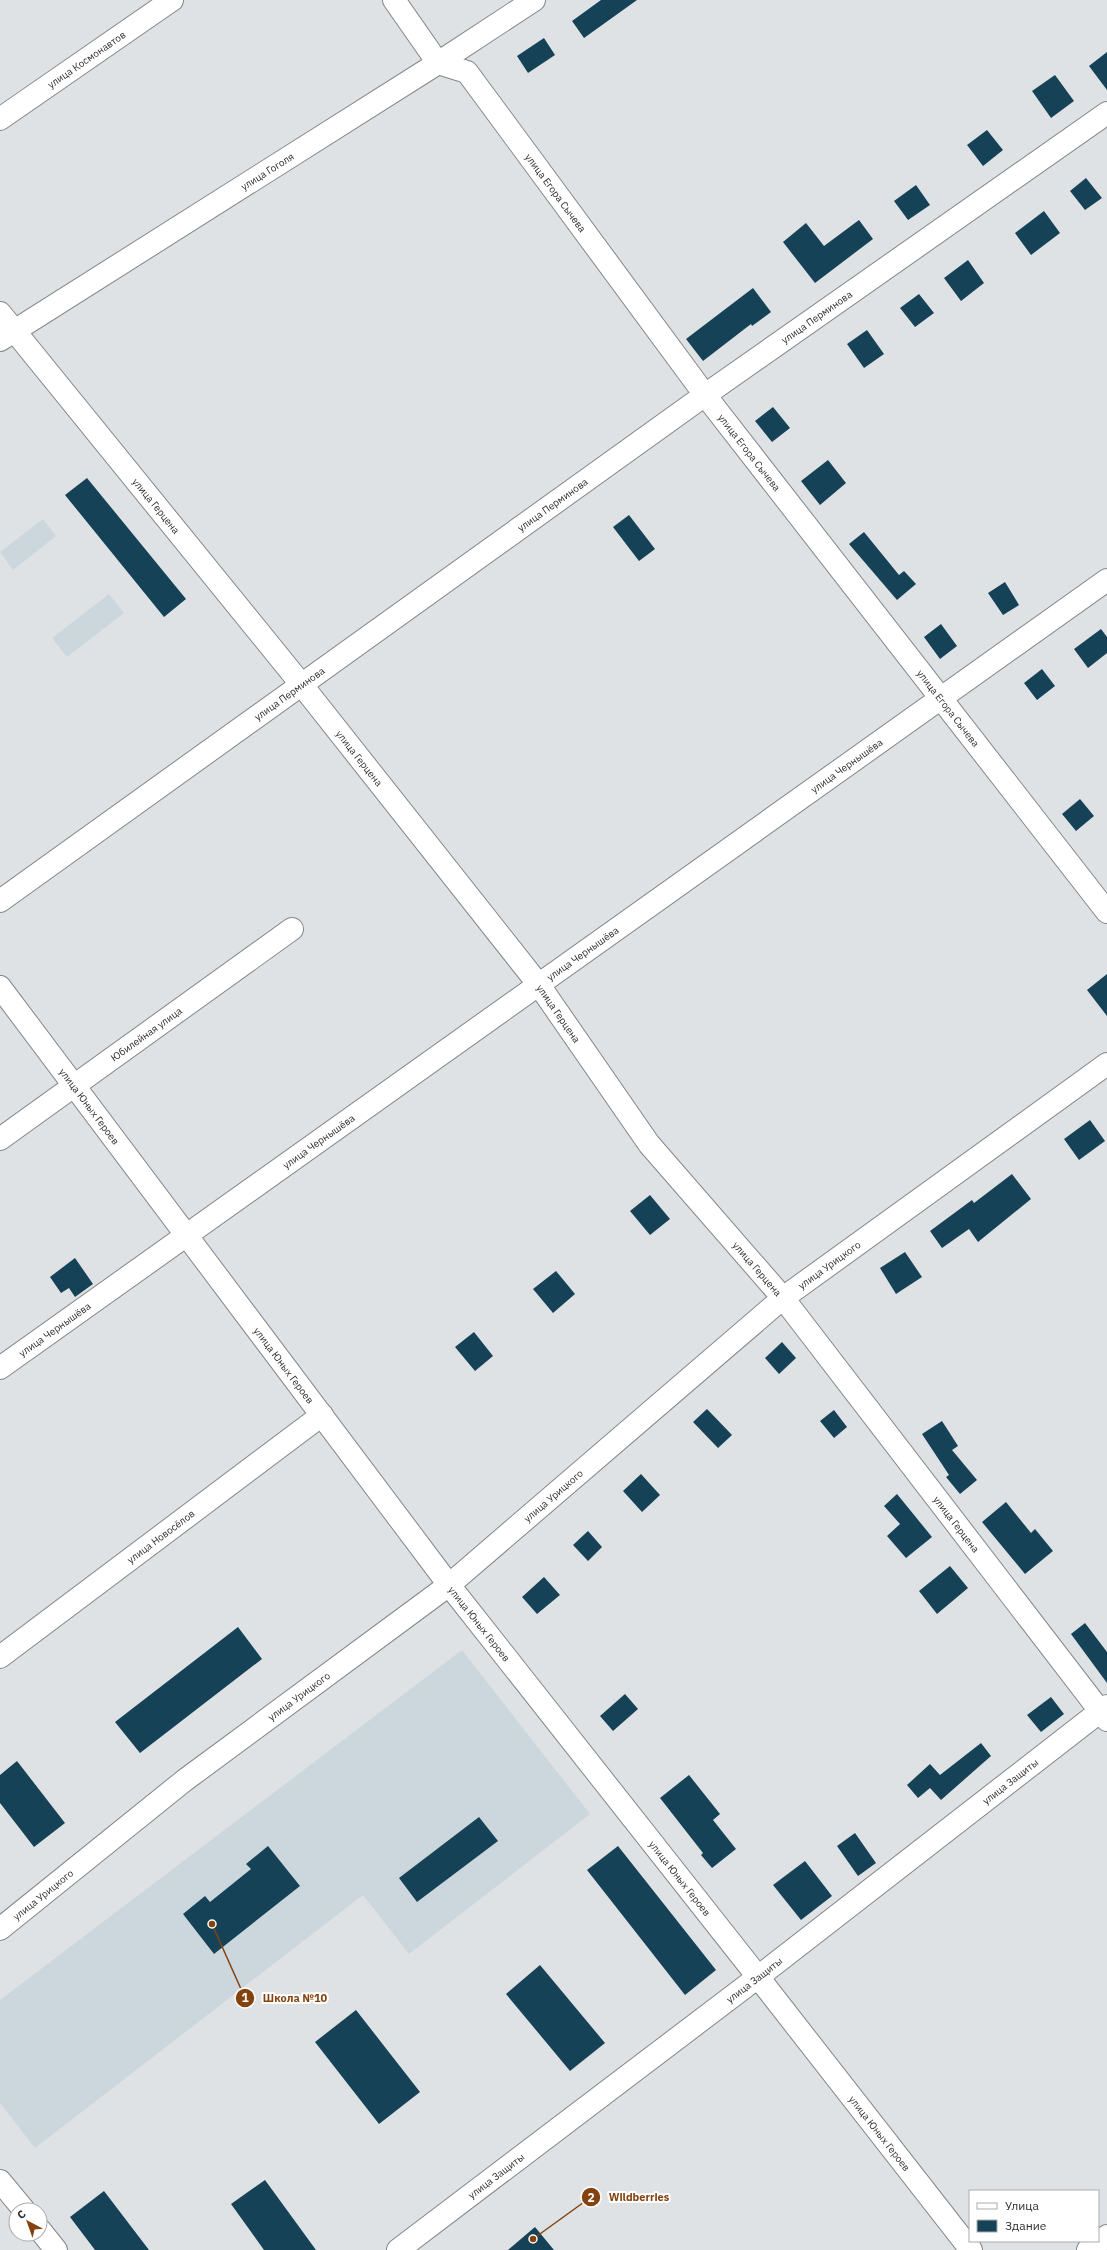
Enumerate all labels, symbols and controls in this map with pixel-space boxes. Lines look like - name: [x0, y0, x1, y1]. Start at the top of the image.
- street label: улица Космонавтов: [45, 28, 128, 91]
- street label: улица Гоголя: [238, 150, 296, 193]
- street label: улица Егора Сычева: [522, 151, 589, 235]
- street label: улица Перминова: [779, 287, 855, 347]
- street label: улица Егора Сычева: [715, 411, 784, 494]
- street label: улица Герцена: [129, 475, 183, 537]
- street label: улица Перминова: [515, 475, 591, 535]
- street label: улица Перминова: [252, 664, 328, 723]
- street label: улица Егора Сычева: [914, 667, 983, 750]
- street label: улица Герцена: [333, 727, 386, 790]
- street label: улица Чернышёва: [808, 735, 886, 796]
- street label: улица Чернышёва: [544, 923, 622, 984]
- street label: улица Герцена: [533, 982, 583, 1046]
- street label: Юбилейная улица: [108, 1004, 185, 1064]
- street label: улица Юных Героев: [56, 1066, 122, 1147]
- street label: улица Чернышёва: [280, 1111, 358, 1172]
- street label: улица Урицкого: [796, 1238, 864, 1292]
- street label: улица Герцена: [730, 1239, 785, 1299]
- street label: улица Чернышёва: [16, 1299, 94, 1360]
- street label: улица Юных Героев: [251, 1325, 317, 1406]
- street label: улица Урицкого: [521, 1467, 586, 1525]
- street label: улица Герцена: [930, 1493, 983, 1556]
- street label: улица Новосёлов: [125, 1507, 197, 1566]
- street label: улица Юных Героев: [445, 1584, 513, 1664]
- street label: улица Урицкого: [265, 1669, 333, 1724]
- street label: улица Защиты: [980, 1756, 1041, 1807]
- street label: улица Юных Героев: [646, 1838, 713, 1919]
- street label: улица Урицкого: [10, 1866, 76, 1923]
- street label: улица Защиты: [724, 1955, 785, 2006]
- callout: Школа №10: [235, 1987, 335, 2010]
- text: 1: [241, 1990, 249, 2005]
- text: Школа №10: [263, 1991, 328, 2005]
- street label: улица Юных Героев: [846, 2093, 913, 2174]
- street label: улица Защиты: [465, 2150, 527, 2202]
- callout: Wildberries: [581, 2186, 678, 2209]
- text: 2: [587, 2190, 595, 2205]
- text: Wildberries: [609, 2190, 670, 2204]
- legend: [969, 2190, 1099, 2242]
- text: Улица: [1005, 2198, 1039, 2213]
- north arrow: [8, 2202, 48, 2242]
- text: С: [14, 2207, 29, 2222]
- text: Здание: [1005, 2218, 1047, 2233]

